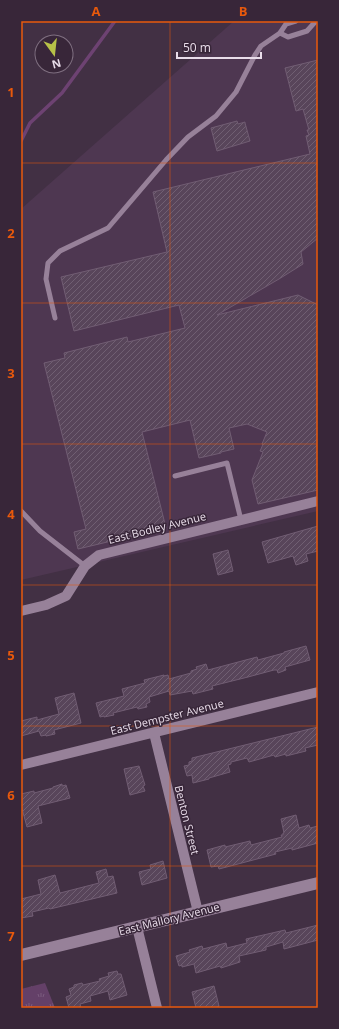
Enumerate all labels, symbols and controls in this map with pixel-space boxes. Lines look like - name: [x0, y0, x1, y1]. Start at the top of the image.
- text: A: [92, 2, 101, 20]
- text: B: [239, 2, 248, 20]
- north arrow: [34, 34, 74, 74]
- scale bar: [177, 34, 261, 60]
- text: 50 m: [183, 39, 211, 56]
- text: N: [50, 56, 63, 73]
- text: 1: [7, 83, 15, 101]
- text: 2: [7, 224, 15, 242]
- text: 3: [7, 364, 15, 382]
- text: 4: [7, 505, 15, 523]
- street label: East Bodley Avenue: [106, 508, 207, 547]
- text: 5: [7, 646, 15, 664]
- street label: East Dempster Avenue: [109, 695, 225, 738]
- street label: Benton Street: [172, 784, 203, 856]
- text: 6: [7, 786, 15, 804]
- street label: East Mallory Avenue: [117, 899, 221, 938]
- text: 7: [7, 927, 15, 945]

